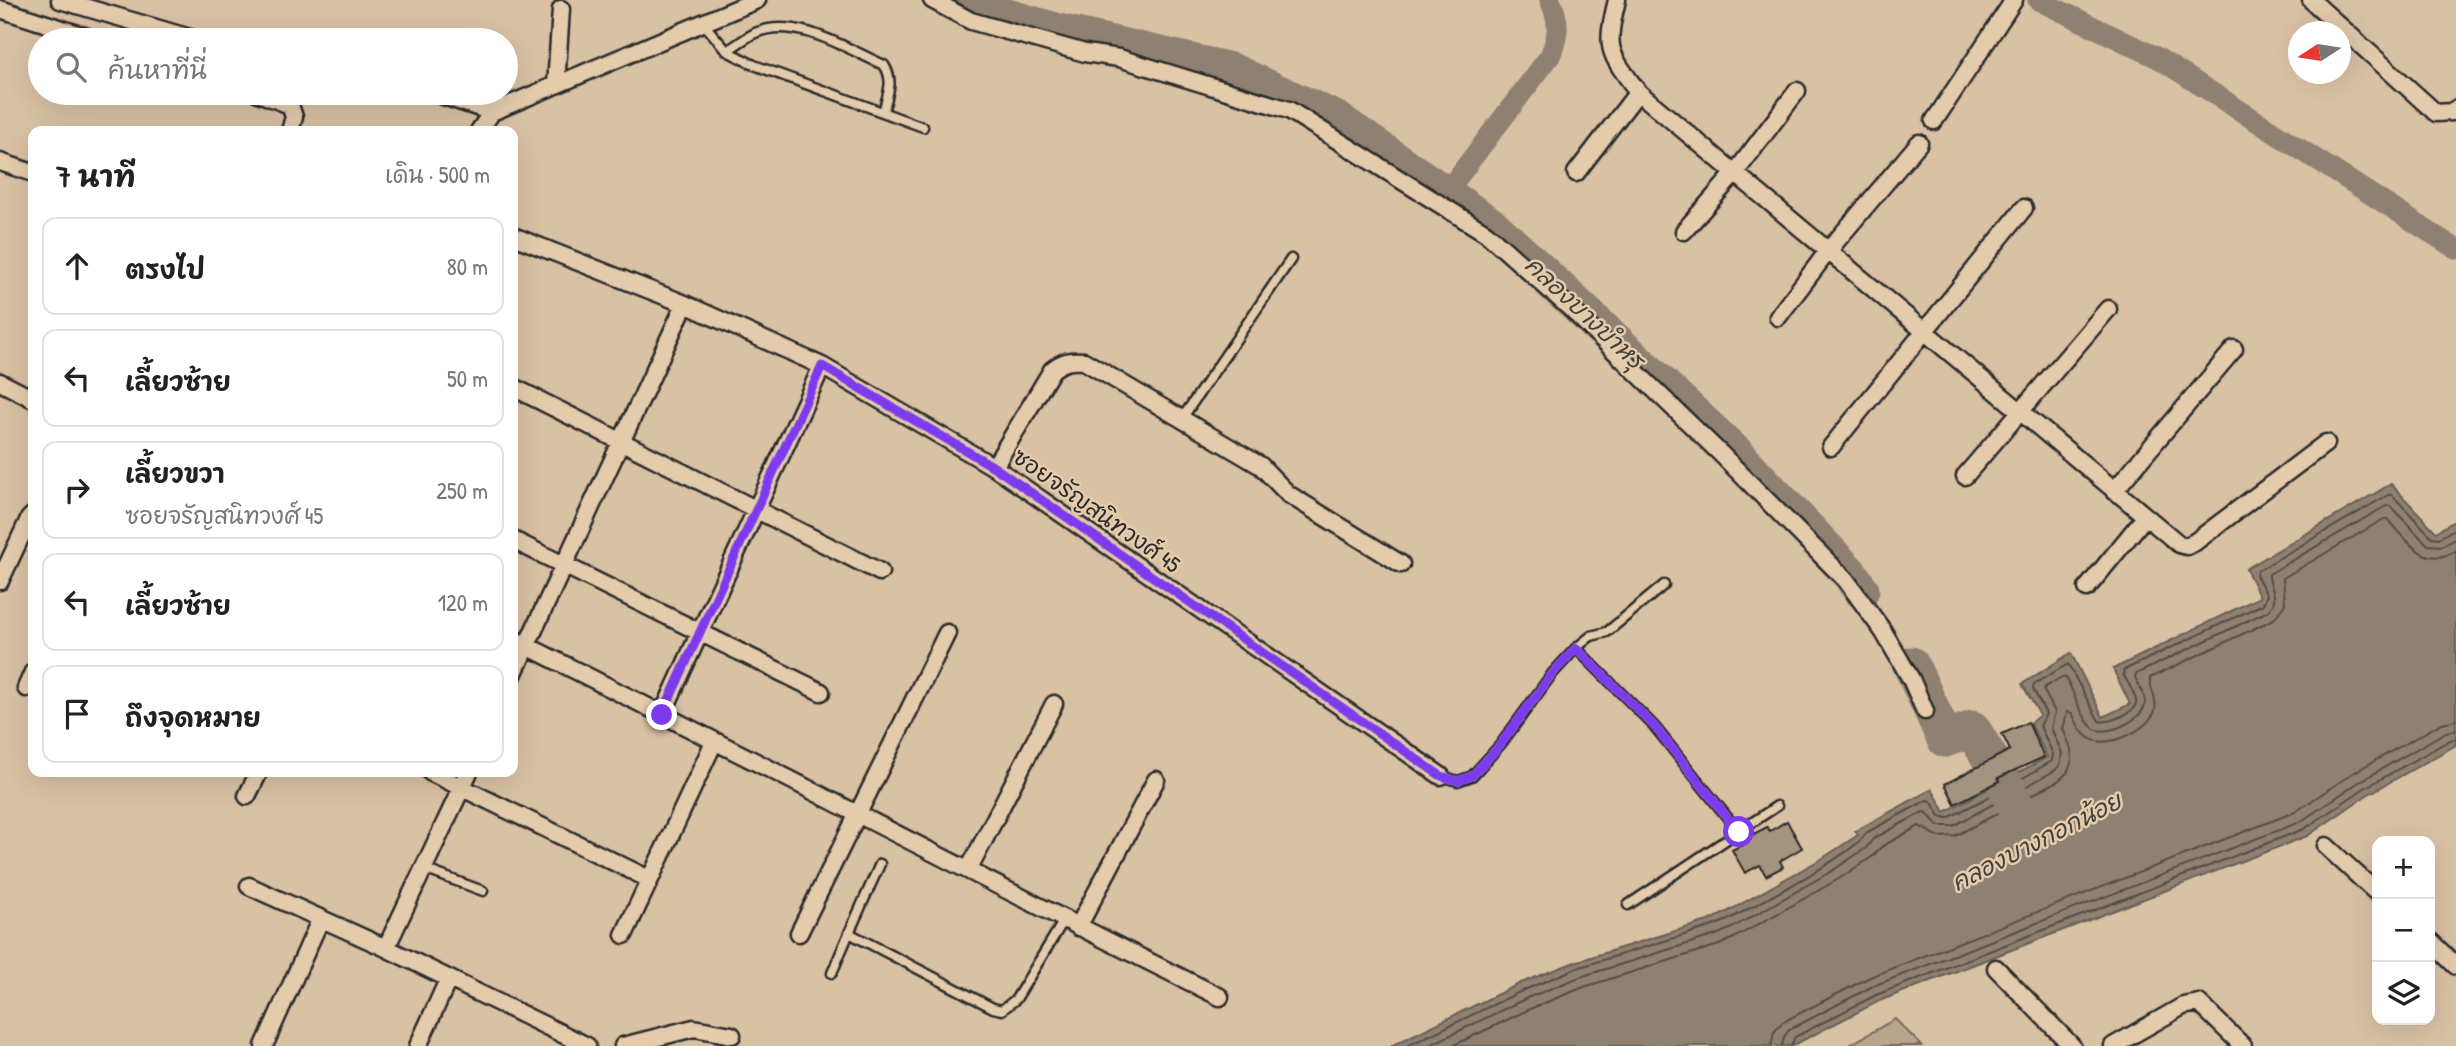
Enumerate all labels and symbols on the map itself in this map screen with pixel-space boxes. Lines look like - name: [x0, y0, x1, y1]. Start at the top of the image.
- north arrow: [2288, 21, 2351, 84]
- water label: คลองบางบำหรุ: [1517, 249, 1653, 379]
- street label: ซอยจรัญสนิทวงศ์ 45: [1007, 440, 1187, 580]
- route end: [646, 699, 677, 730]
- water label: คลองบางกอกน้อย: [1945, 783, 2129, 898]
- route start: [1723, 816, 1754, 847]

